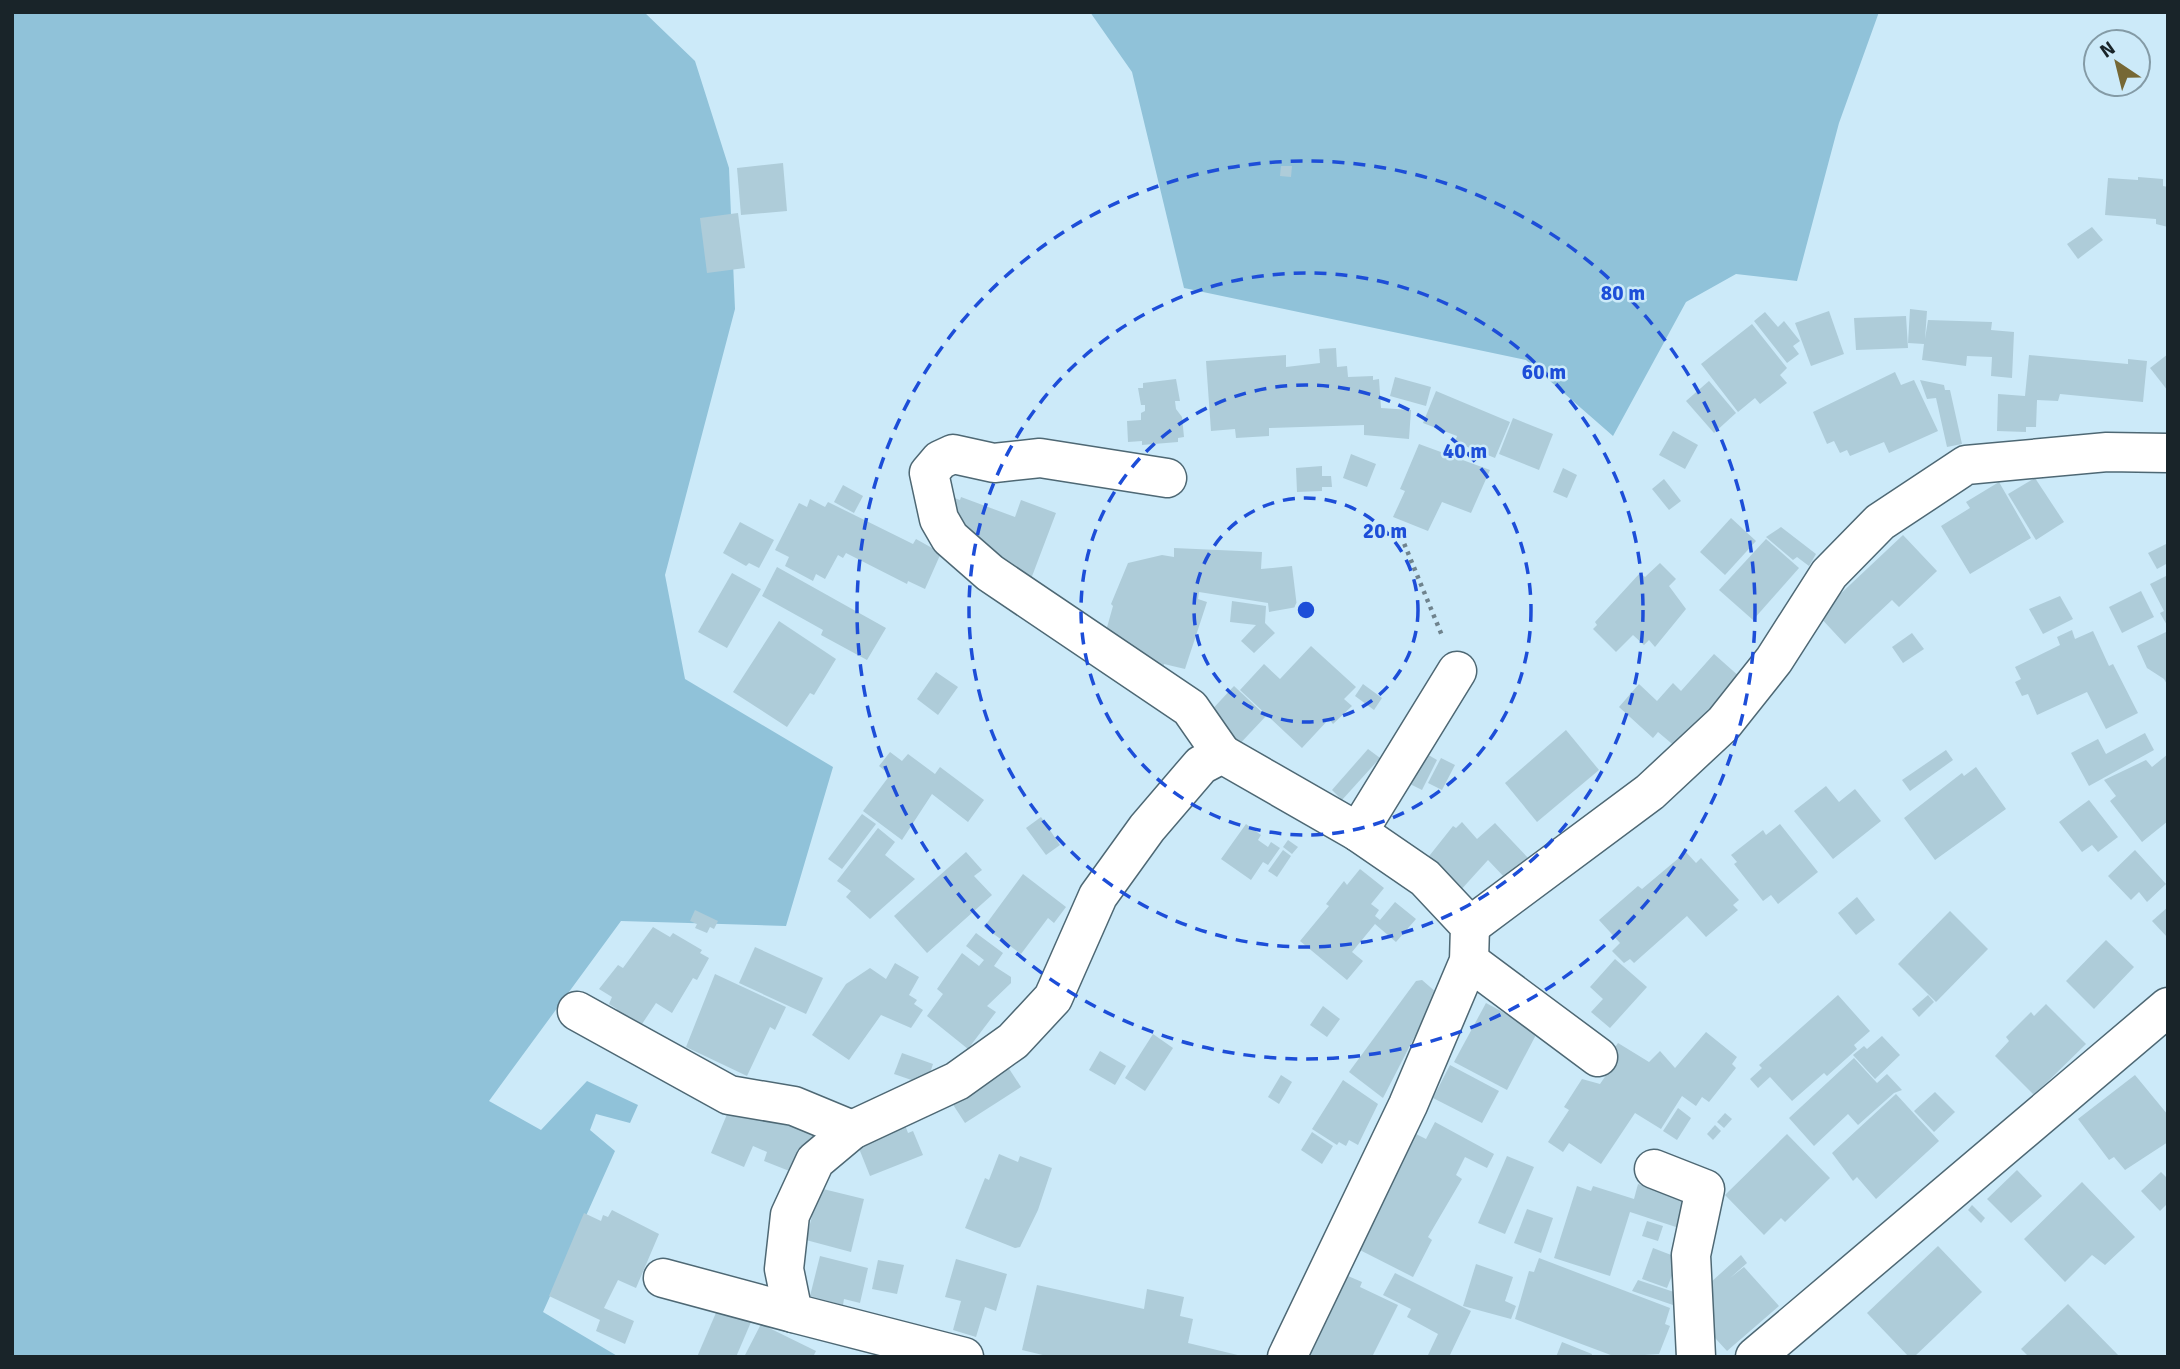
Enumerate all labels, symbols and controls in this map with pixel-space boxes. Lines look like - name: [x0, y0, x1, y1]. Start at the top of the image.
- north arrow: [2082, 28, 2152, 98]
- text: N: [2096, 36, 2120, 64]
- text: 80 m: [1601, 280, 1645, 306]
- text: 60 m: [1522, 359, 1566, 385]
- text: 40 m: [1443, 438, 1487, 464]
- text: 20 m: [1363, 518, 1407, 544]
- centre of rings: [1294, 598, 1318, 622]

